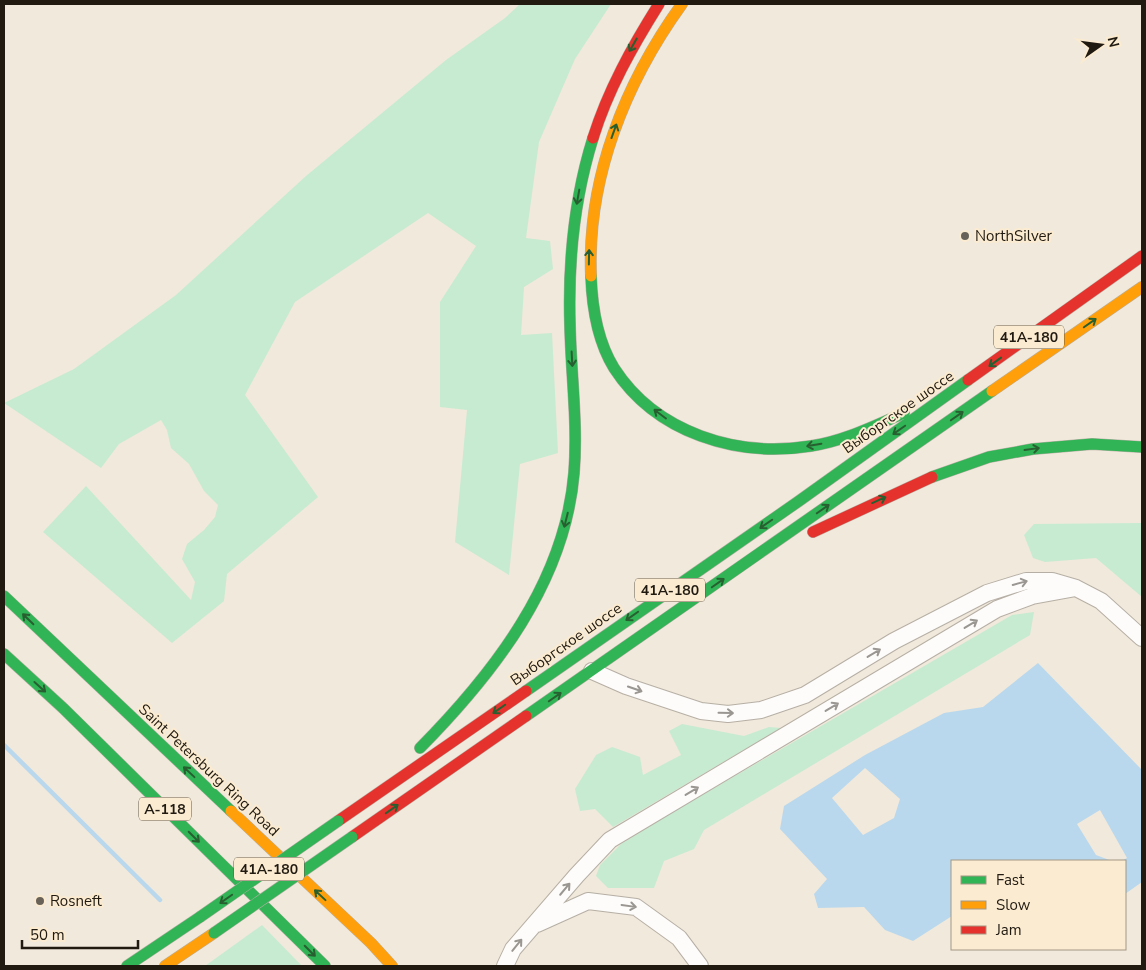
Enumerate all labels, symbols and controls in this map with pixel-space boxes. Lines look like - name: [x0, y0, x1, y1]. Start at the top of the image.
- north arrow: [1076, 20, 1126, 70]
- text: N: [1103, 35, 1124, 49]
- one-way arrow: [628, 38, 638, 52]
- one-way arrow: [610, 124, 619, 139]
- one-way arrow: [573, 189, 583, 205]
- place label: NorthSilver: [975, 226, 1053, 246]
- marker: NorthSilver: [959, 230, 971, 242]
- one-way arrow: [584, 249, 594, 266]
- one-way arrow: [1083, 318, 1097, 328]
- road number: 41А-180: [994, 326, 1064, 348]
- one-way arrow: [567, 350, 576, 366]
- one-way arrow: [988, 357, 1002, 367]
- street label: Выборгское шоссе: [838, 366, 958, 458]
- one-way arrow: [653, 409, 667, 419]
- one-way arrow: [949, 411, 963, 421]
- one-way arrow: [892, 425, 906, 435]
- one-way arrow: [807, 440, 823, 450]
- one-way arrow: [1024, 444, 1040, 454]
- one-way arrow: [871, 495, 886, 505]
- one-way arrow: [816, 504, 830, 514]
- one-way arrow: [561, 512, 571, 528]
- one-way arrow: [759, 519, 773, 529]
- road number: 41А-180: [635, 578, 705, 602]
- one-way arrow: [710, 578, 724, 588]
- one-way arrow: [1012, 578, 1028, 587]
- street label: Выборгское шоссе: [506, 598, 626, 690]
- one-way arrow: [626, 611, 640, 621]
- one-way arrow: [21, 613, 34, 625]
- one-way arrow: [964, 619, 978, 629]
- one-way arrow: [867, 648, 881, 658]
- one-way arrow: [33, 681, 46, 693]
- one-way arrow: [627, 684, 643, 694]
- one-way arrow: [547, 692, 561, 702]
- street label: Saint Petersburg Ring Road: [134, 699, 284, 841]
- one-way arrow: [824, 702, 838, 712]
- one-way arrow: [492, 704, 506, 714]
- one-way arrow: [718, 708, 734, 718]
- one-way arrow: [183, 766, 196, 778]
- one-way arrow: [685, 785, 699, 795]
- road number: А-118: [139, 798, 191, 821]
- one-way arrow: [385, 804, 399, 814]
- one-way arrow: [188, 831, 200, 843]
- road number: 41А-180: [234, 858, 304, 881]
- legend: [951, 860, 1126, 950]
- text: Fast: [996, 870, 1025, 890]
- one-way arrow: [559, 882, 570, 895]
- one-way arrow: [314, 889, 327, 901]
- place label: Rosneft: [50, 891, 103, 911]
- one-way arrow: [219, 894, 233, 904]
- marker: Rosneft: [34, 895, 46, 907]
- text: Slow: [996, 895, 1031, 915]
- one-way arrow: [620, 901, 636, 911]
- scale bar: [22, 918, 139, 950]
- text: Jam: [995, 920, 1022, 940]
- text: 50 m: [30, 925, 65, 945]
- one-way arrow: [511, 938, 522, 951]
- one-way arrow: [303, 945, 316, 957]

